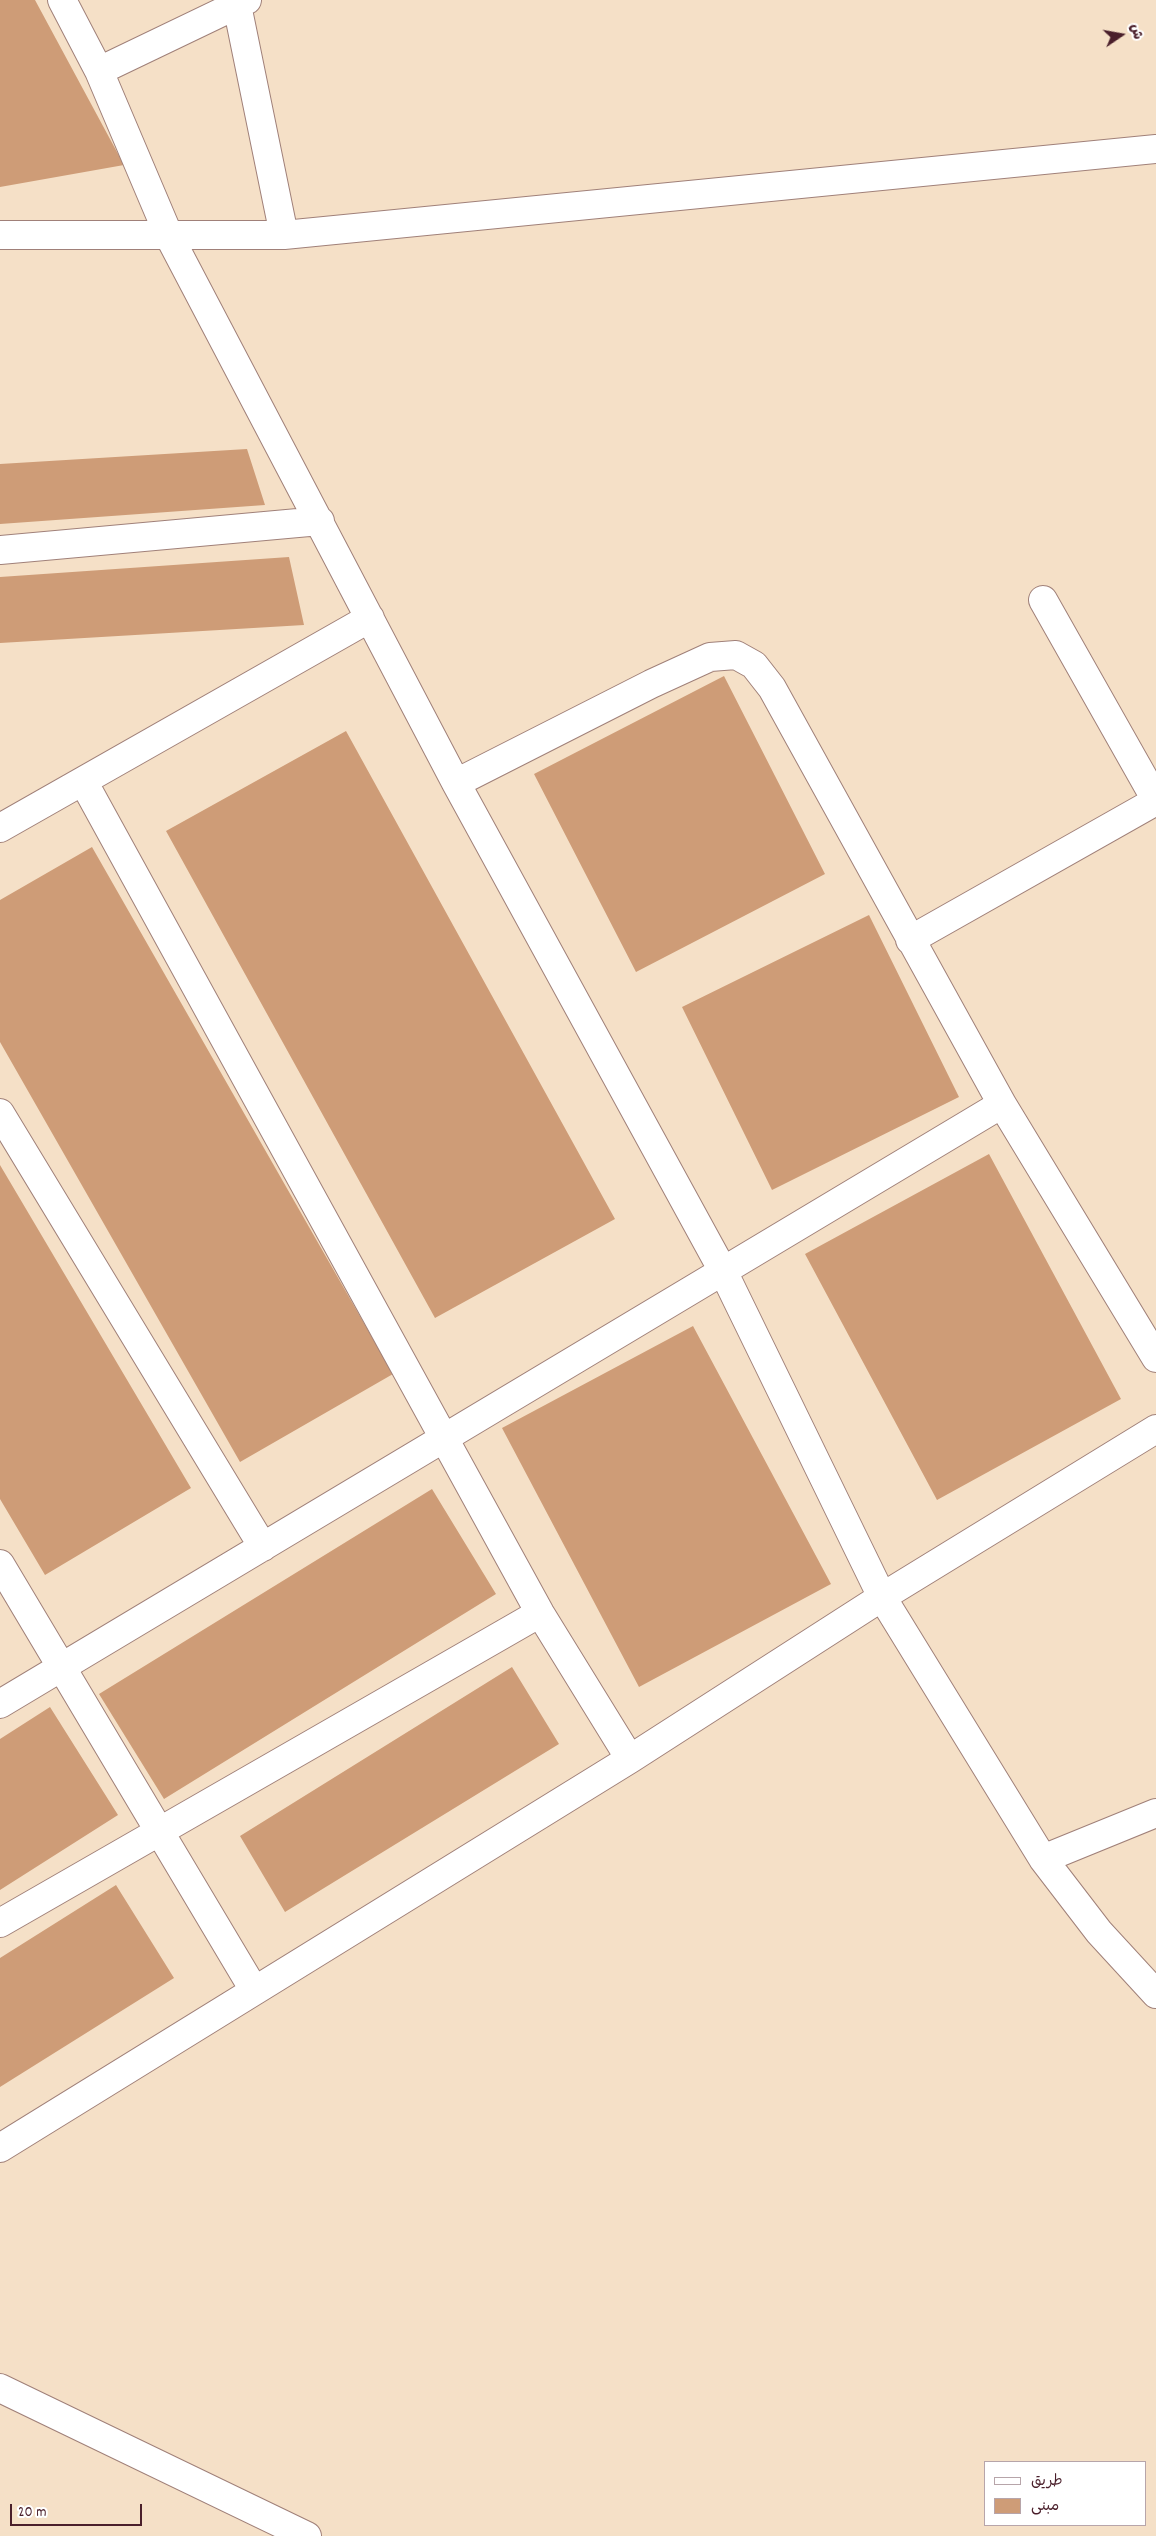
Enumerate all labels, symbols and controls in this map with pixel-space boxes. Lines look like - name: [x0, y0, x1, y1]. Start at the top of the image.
- north arrow: [1096, 10, 1146, 60]
- text: ش: [1124, 22, 1147, 41]
- legend: [984, 2461, 1146, 2526]
- text: طريق: [1031, 2471, 1063, 2493]
- scale bar: [12, 2494, 145, 2526]
- text: مبنى: [1031, 2496, 1059, 2518]
- text: 20 m: [18, 2502, 46, 2524]

